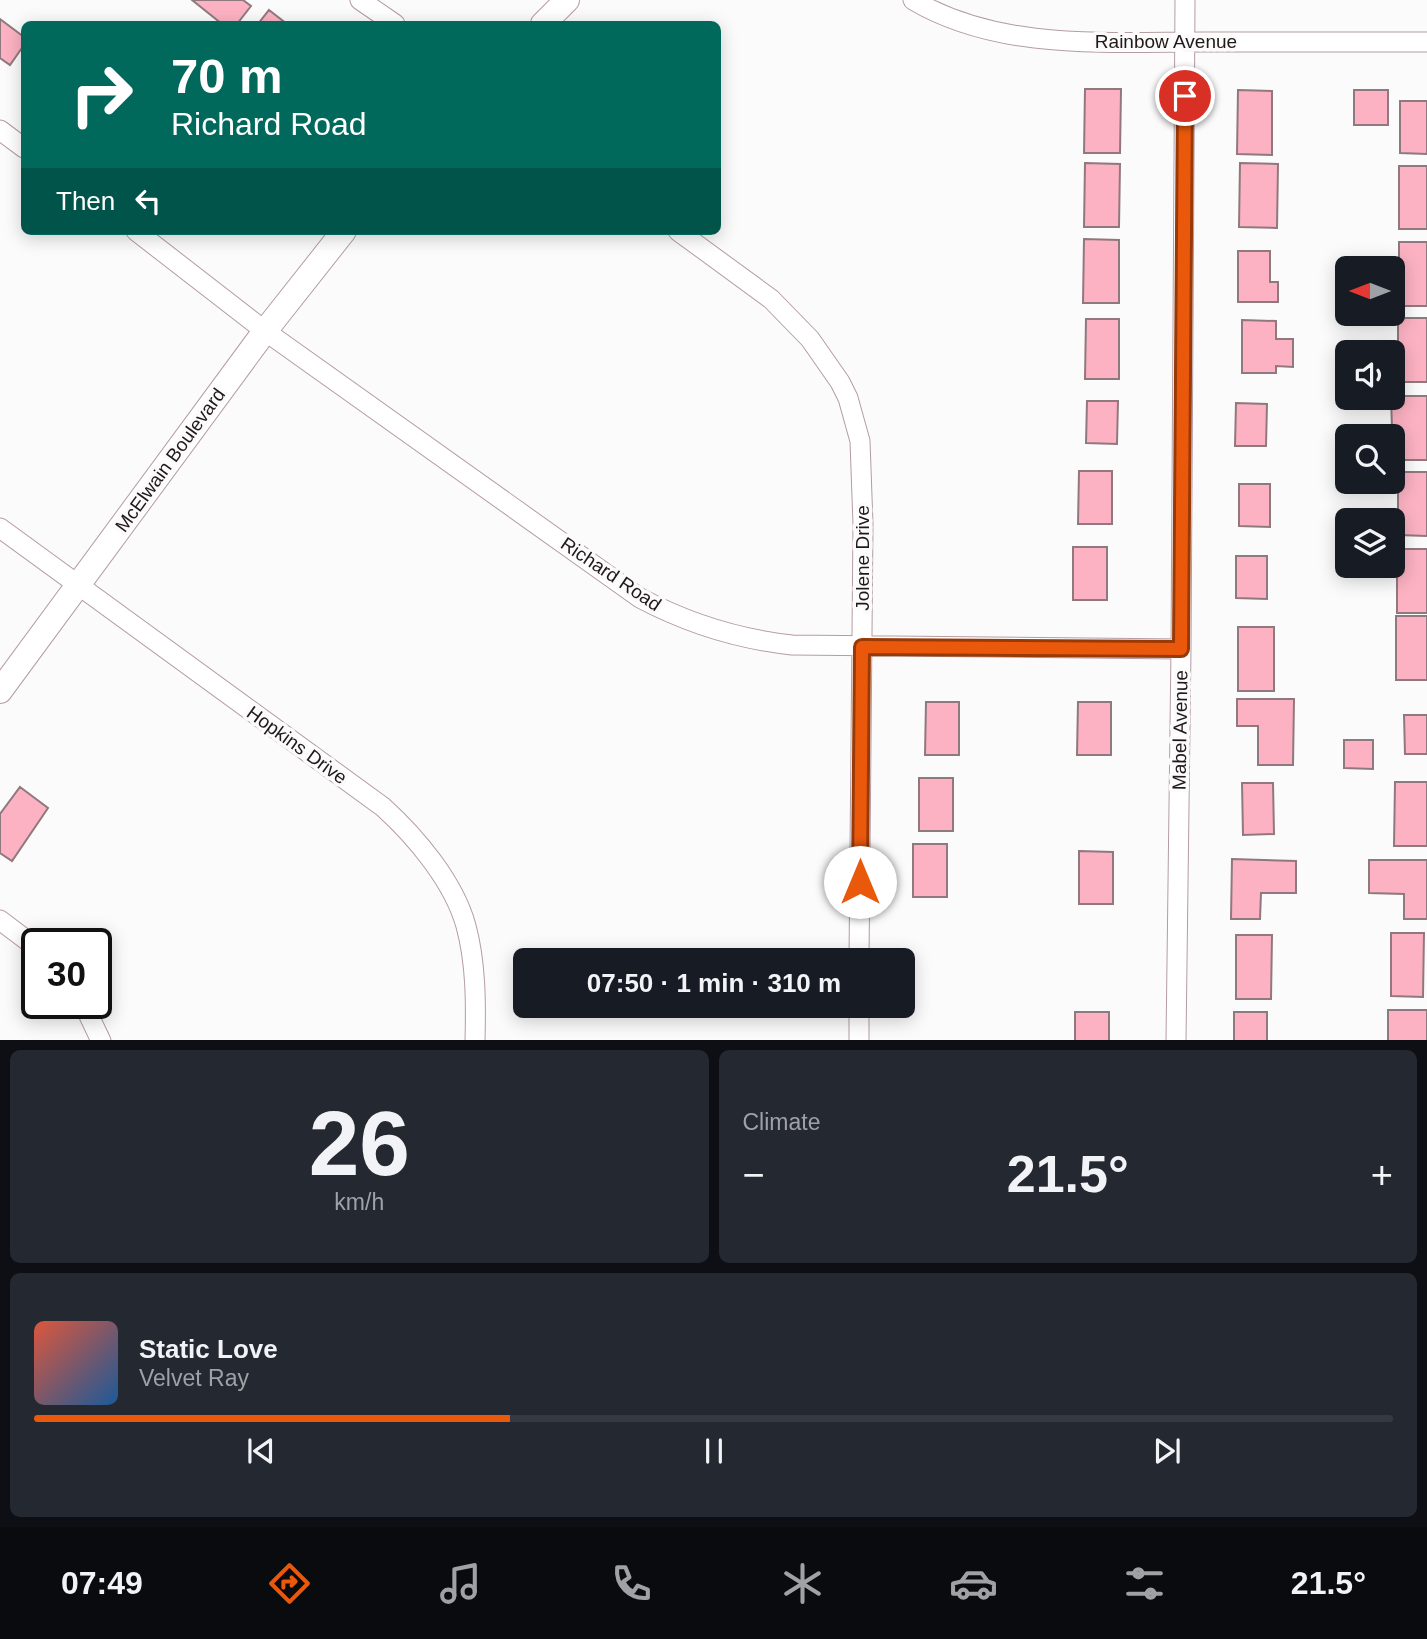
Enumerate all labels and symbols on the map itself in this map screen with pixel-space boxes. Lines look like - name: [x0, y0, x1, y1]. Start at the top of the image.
- street label: Rainbow Avenue: [1095, 31, 1237, 52]
- pin: [1155, 66, 1215, 126]
- north arrow: [1335, 256, 1405, 326]
- street label: McElwain Boulevard: [111, 384, 229, 536]
- street label: Jolene Drive: [852, 505, 873, 611]
- street label: Richard Road: [557, 533, 665, 615]
- street label: Mabel Avenue: [1168, 670, 1192, 790]
- street label: Hopkins Drive: [243, 702, 351, 788]
- position arrow: [823, 845, 897, 919]
- speed limit sign: 30: [21, 928, 112, 1019]

